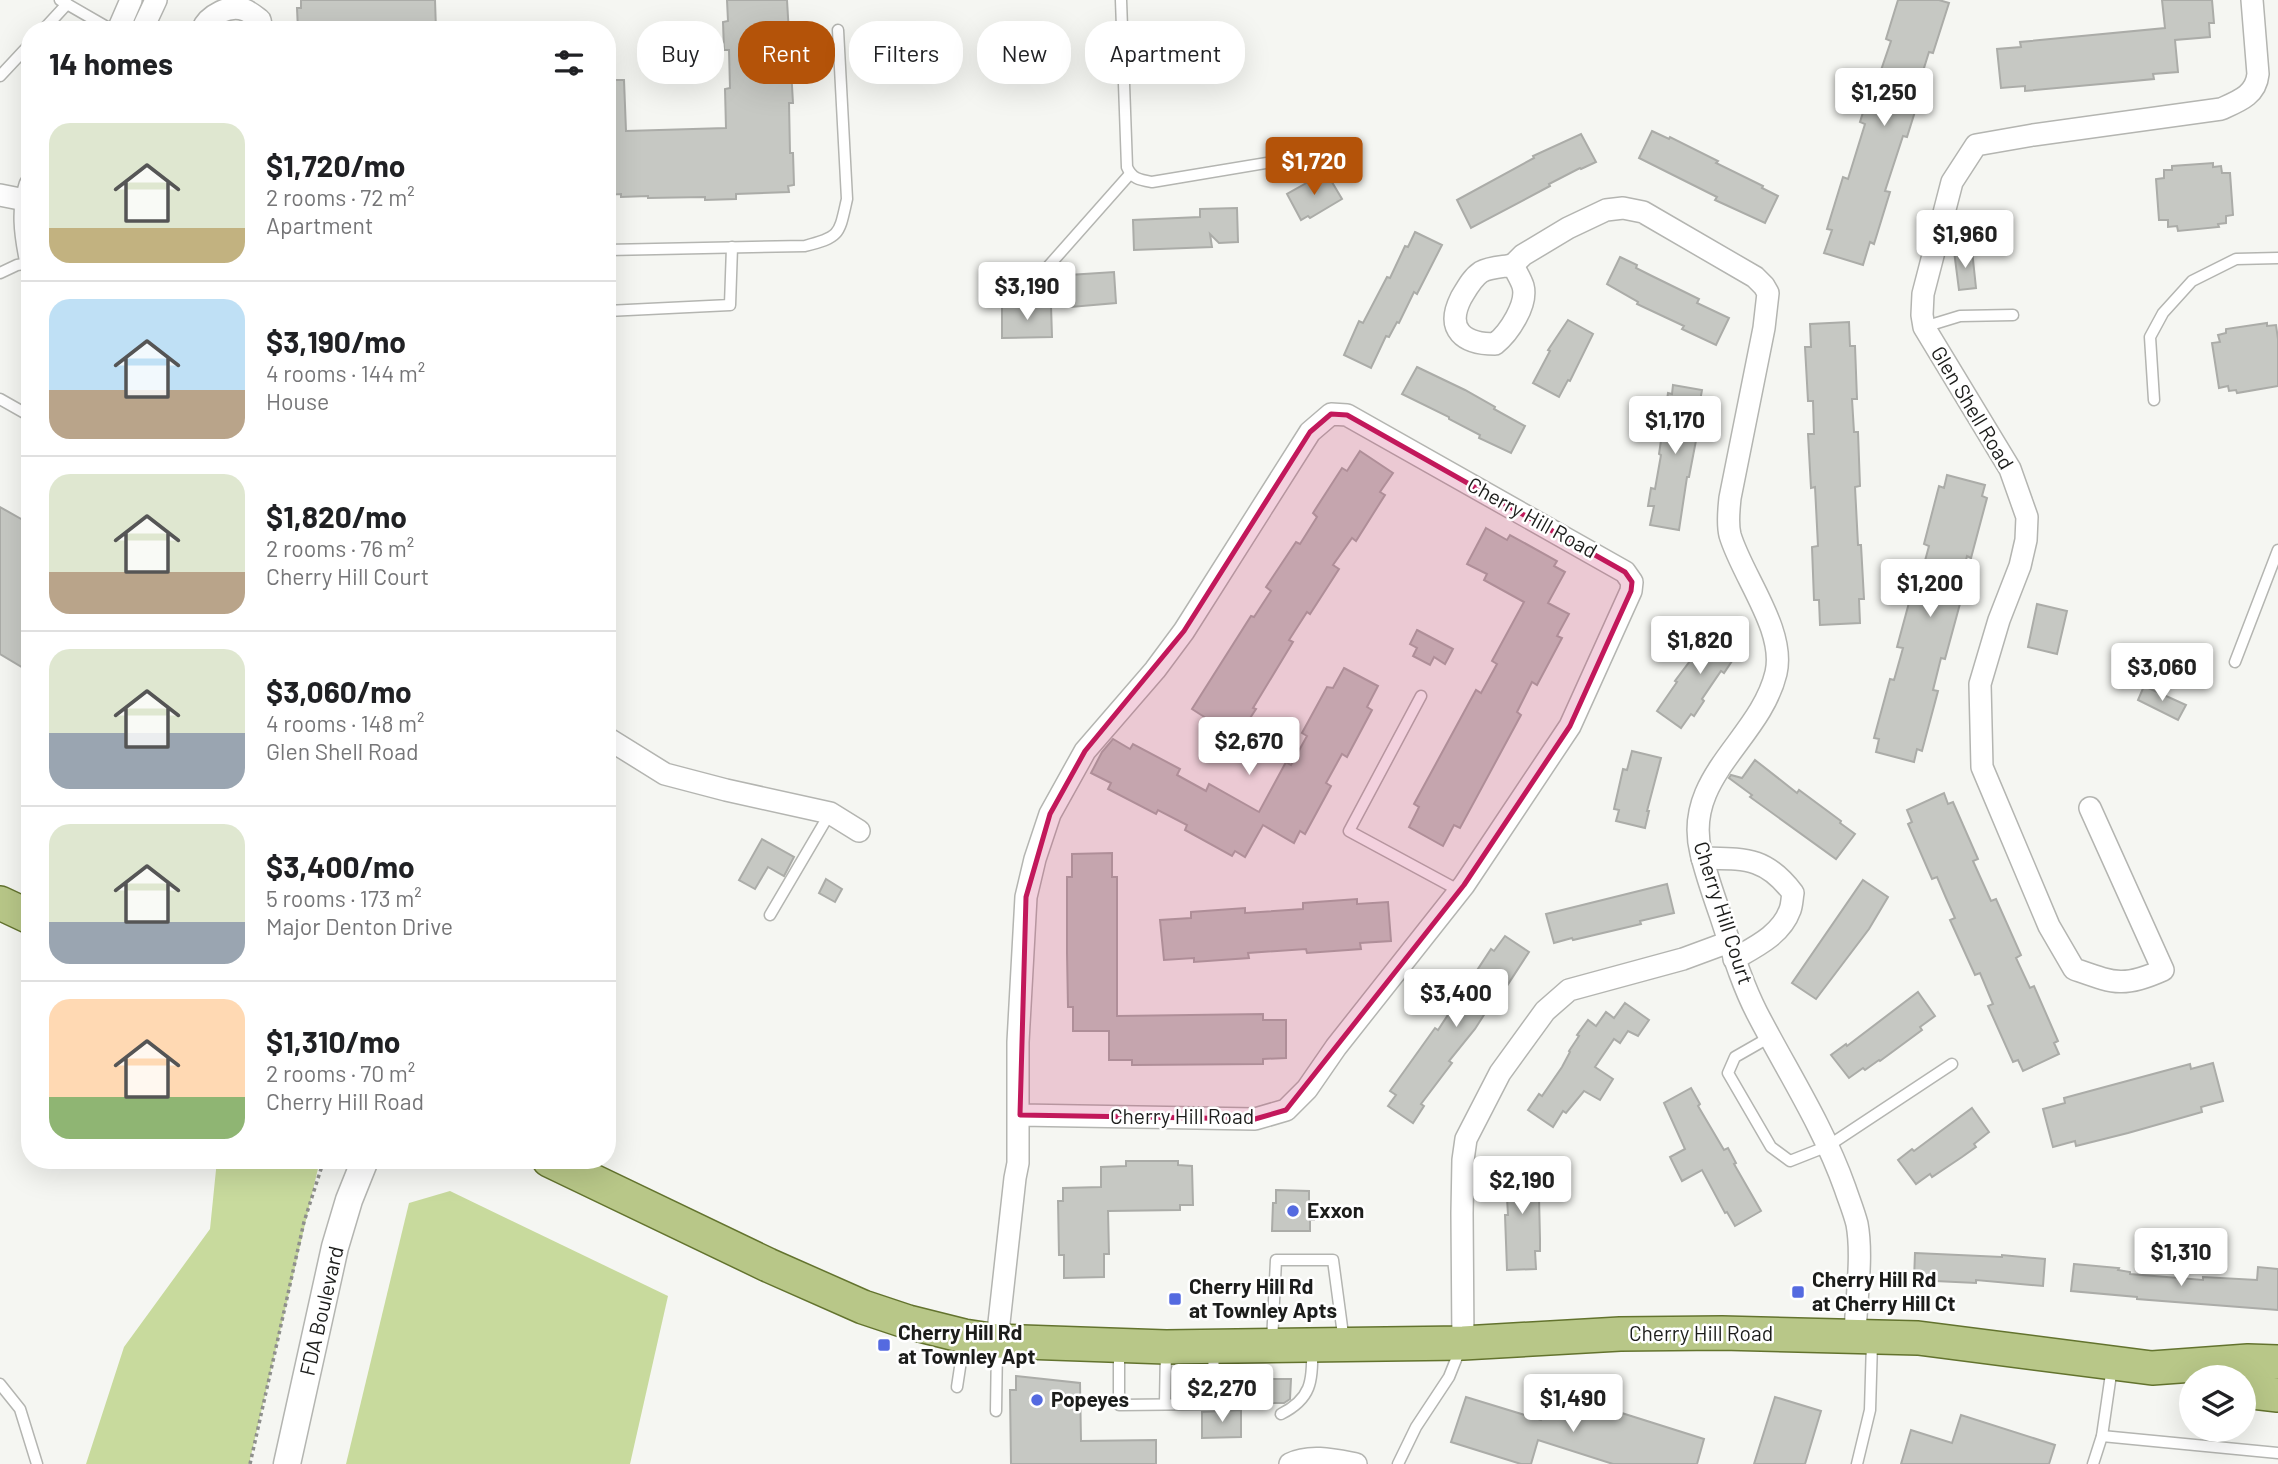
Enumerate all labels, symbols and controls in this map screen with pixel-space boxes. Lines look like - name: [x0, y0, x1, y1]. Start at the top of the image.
- chip: Buy: [637, 21, 724, 84]
- chip: Rent: [738, 21, 835, 84]
- chip: Filters: [849, 21, 963, 84]
- chip: New: [977, 21, 1071, 84]
- chip: Apartment: [1085, 21, 1245, 84]
- icon: filters: [550, 44, 588, 82]
- text: 14 homes: [49, 45, 173, 81]
- pin: $1,250: [1827, 68, 1941, 128]
- text: $1,250: [1851, 77, 1917, 105]
- pin: $1,720: [1257, 138, 1371, 197]
- text: $1,720: [1282, 146, 1346, 174]
- text: $1,720/mo: [266, 147, 406, 183]
- icon: home: [105, 151, 189, 235]
- text: 2 rooms · 72 m²: [266, 183, 415, 211]
- pin: $1,960: [1908, 210, 2022, 270]
- text: Apartment: [266, 211, 373, 239]
- text: $1,960: [1932, 219, 1998, 247]
- pin: $3,190: [970, 262, 1084, 322]
- text: $3,190: [994, 271, 1060, 299]
- text: $3,190/mo: [266, 323, 406, 359]
- icon: home: [105, 327, 189, 411]
- street label: Glen Shell Road: [1927, 341, 2020, 473]
- text: 4 rooms · 144 m²: [266, 359, 425, 387]
- text: House: [266, 387, 329, 415]
- pin: $1,170: [1618, 396, 1732, 456]
- text: $1,170: [1645, 405, 1705, 433]
- street label: Cherry Hill Road: [1464, 471, 1602, 563]
- text: $1,820/mo: [266, 498, 407, 534]
- icon: home: [105, 502, 189, 586]
- text: 2 rooms · 76 m²: [266, 534, 414, 562]
- pin: $1,200: [1873, 560, 1987, 619]
- text: Cherry Hill Court: [266, 562, 429, 590]
- text: $1,200: [1897, 568, 1963, 596]
- pin: $1,820: [1643, 616, 1757, 676]
- text: $1,820: [1667, 625, 1733, 653]
- pin: $3,060: [2105, 644, 2219, 703]
- text: $3,060: [2127, 652, 2197, 680]
- text: $3,060/mo: [266, 673, 412, 709]
- icon: home: [105, 677, 189, 761]
- text: 4 rooms · 148 m²: [266, 709, 425, 737]
- pin: $2,670: [1192, 718, 1306, 777]
- text: $2,670: [1214, 726, 1284, 754]
- text: Glen Shell Road: [266, 737, 419, 765]
- street label: Cherry Hill Court: [1690, 838, 1759, 987]
- text: $3,400/mo: [266, 848, 415, 884]
- icon: home: [105, 852, 189, 936]
- text: 5 rooms · 173 m²: [266, 884, 422, 912]
- text: Major Denton Drive: [266, 912, 453, 940]
- pin: $3,400: [1399, 970, 1513, 1029]
- text: $3,400: [1420, 978, 1492, 1006]
- text: $1,310/mo: [266, 1023, 401, 1059]
- icon: home: [105, 1027, 189, 1111]
- text: 2 rooms · 70 m²: [266, 1059, 415, 1087]
- text: Cherry Hill Road: [266, 1087, 424, 1115]
- street label: Cherry Hill Road: [1110, 1103, 1254, 1128]
- pin: $2,190: [1465, 1156, 1579, 1216]
- text: $2,190: [1489, 1165, 1555, 1193]
- place label: Exxon: [1307, 1197, 1364, 1222]
- marker: Exxon: [1285, 1203, 1301, 1219]
- pin: $1,310: [2124, 1228, 2238, 1288]
- text: $1,310: [2151, 1237, 2212, 1265]
- street label: FDA Boulevard: [293, 1243, 348, 1378]
- place label: Cherry Hill Rd at Cherry Hill Ct: [1812, 1266, 1956, 1315]
- place label: Cherry Hill Rd at Townley Apts: [1189, 1273, 1337, 1322]
- marker: Cherry Hill Rd at Cherry Hill Ct: [1790, 1284, 1806, 1300]
- marker: Cherry Hill Rd at Townley Apts: [1167, 1291, 1183, 1307]
- place label: Cherry Hill Rd at Townley Apt: [898, 1319, 1035, 1368]
- street label: Cherry Hill Road: [1629, 1320, 1773, 1345]
- marker: Cherry Hill Rd at Townley Apt: [876, 1337, 892, 1353]
- pin: $2,270: [1165, 1364, 1279, 1424]
- map controls: [2179, 1365, 2256, 1442]
- button: layers: [2179, 1365, 2256, 1442]
- text: $2,270: [1187, 1373, 1257, 1401]
- pin: $1,490: [1516, 1374, 1630, 1434]
- text: $1,490: [1540, 1383, 1606, 1411]
- place label: Popeyes: [1051, 1386, 1129, 1411]
- marker: Popeyes: [1029, 1392, 1045, 1408]

